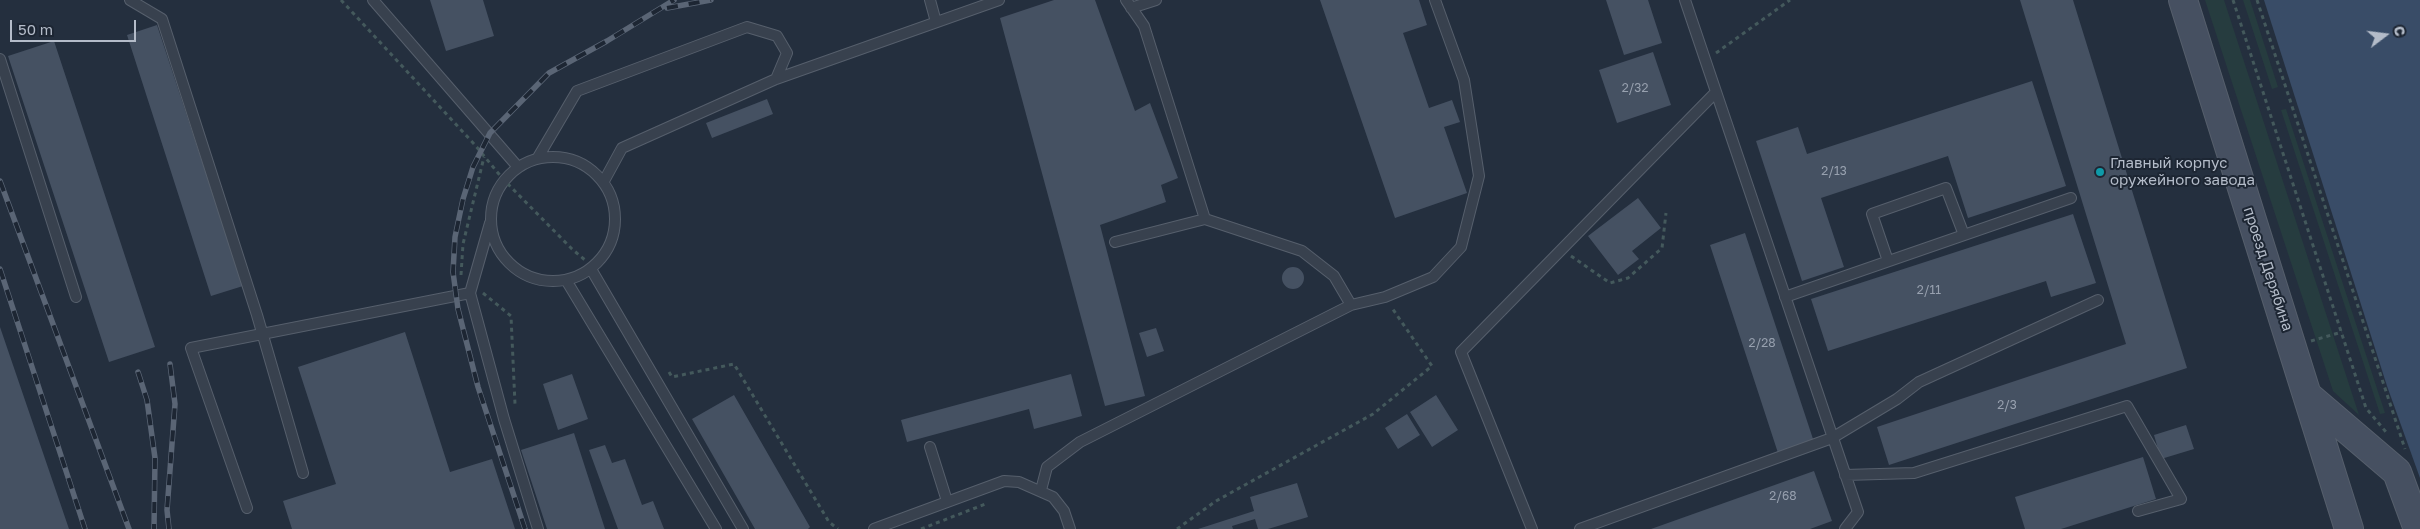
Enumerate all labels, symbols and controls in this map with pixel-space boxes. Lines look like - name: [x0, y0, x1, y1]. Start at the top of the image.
- scale bar: [12, 10, 139, 42]
- north arrow: [2360, 10, 2410, 60]
- text: 50 m: [18, 20, 53, 38]
- text: С: [2390, 24, 2409, 38]
- house number: 2/32: [1622, 81, 1648, 95]
- place label: Главный корпус оружейного завода: [2110, 154, 2255, 189]
- house number: 2/13: [1821, 164, 1847, 178]
- marker: Главный корпус оружейного завода: [2094, 166, 2106, 178]
- street label: проезд Дерябина: [2239, 205, 2297, 333]
- house number: 2/11: [1917, 283, 1941, 297]
- house number: 2/28: [1749, 336, 1775, 350]
- house number: 2/3: [1997, 398, 2017, 412]
- house number: 2/68: [1769, 489, 1797, 503]

